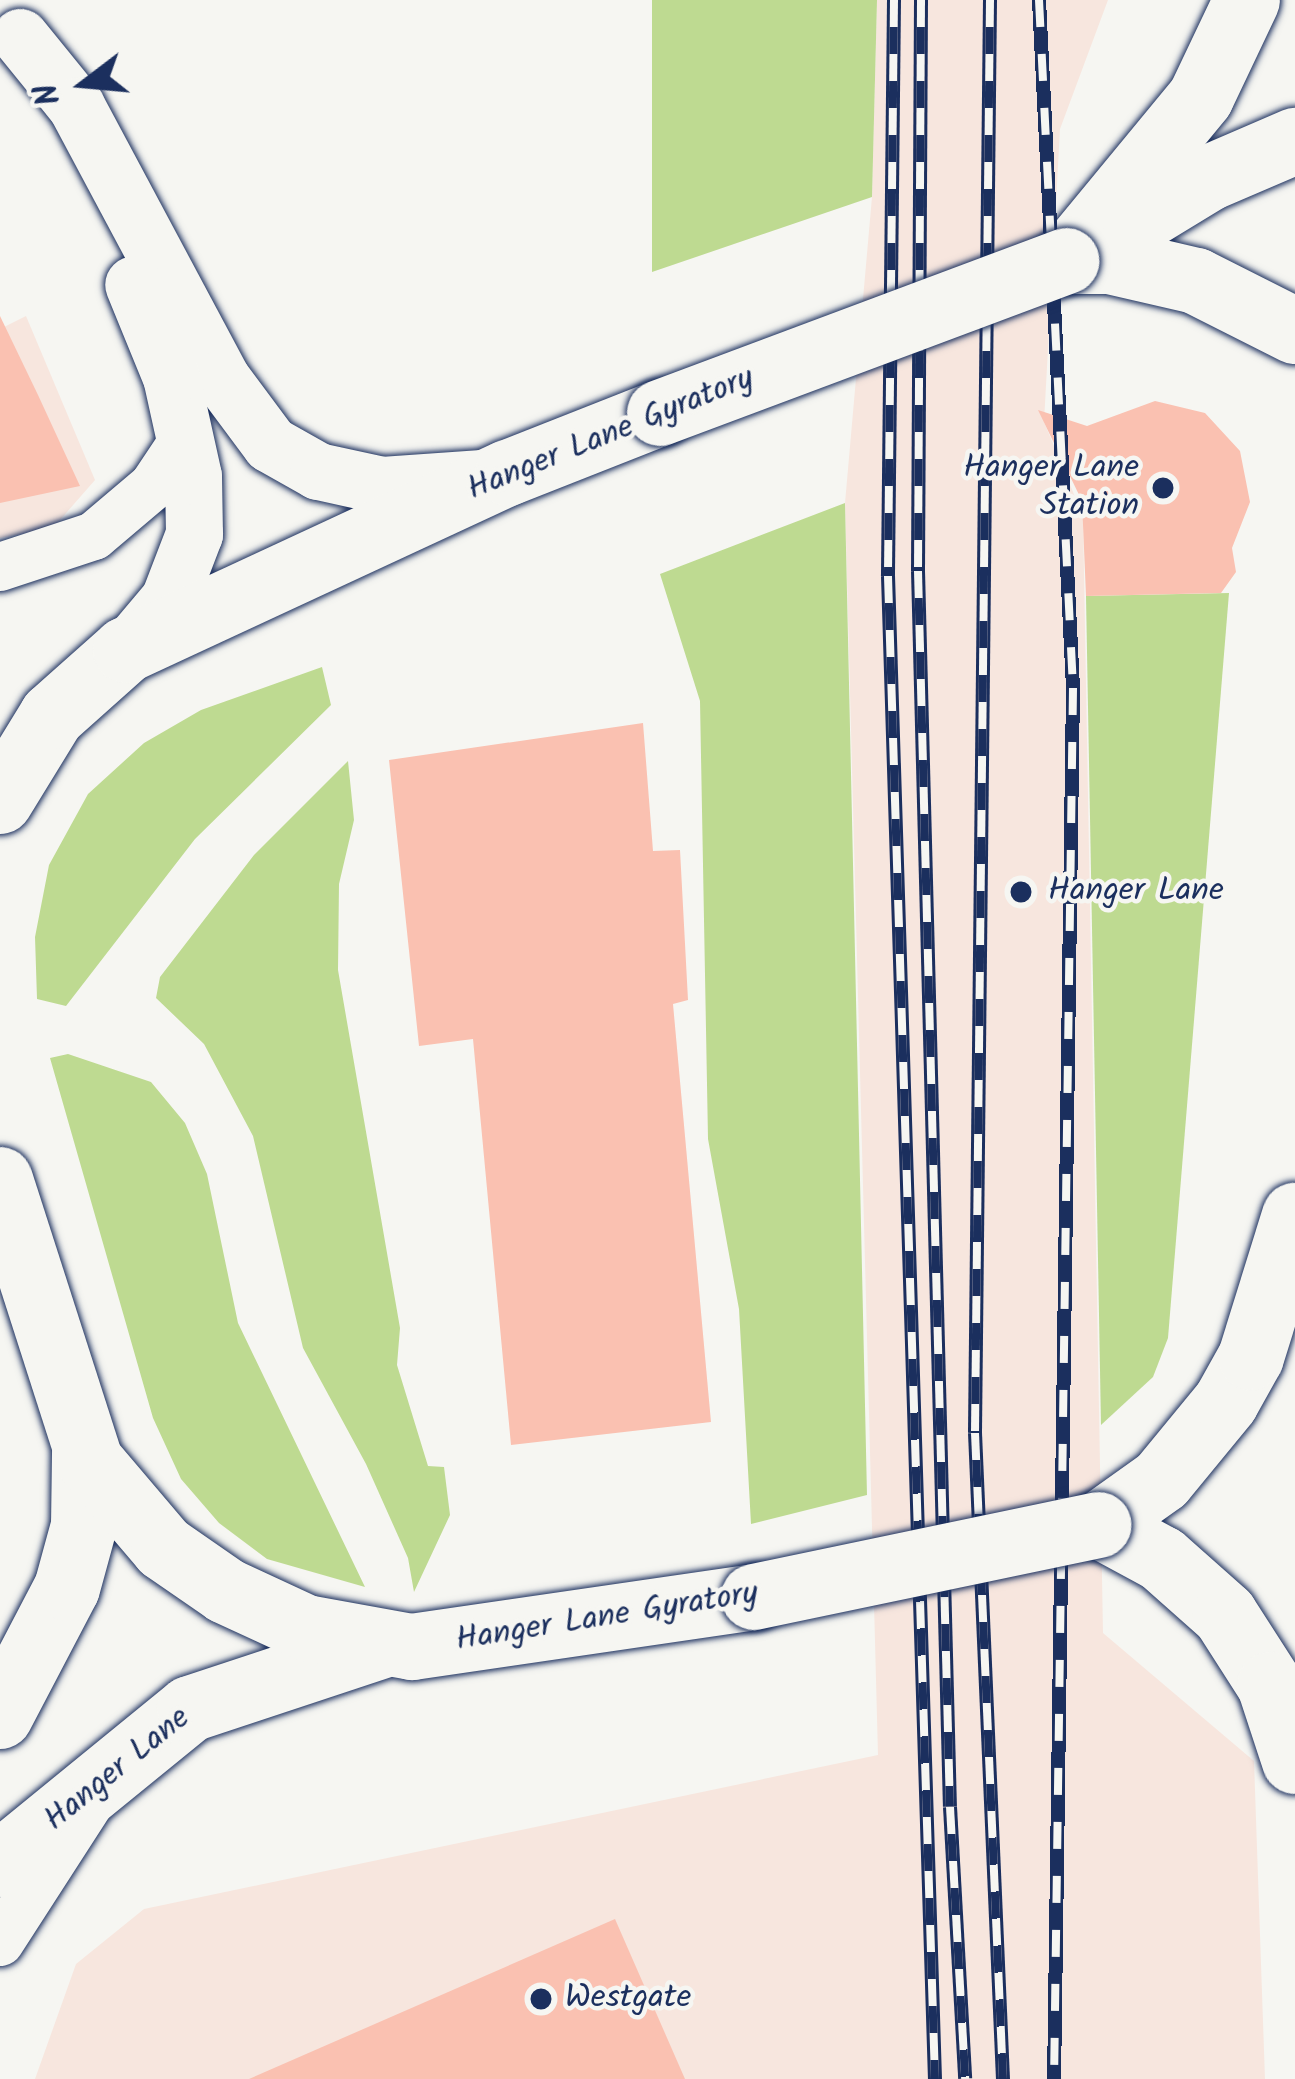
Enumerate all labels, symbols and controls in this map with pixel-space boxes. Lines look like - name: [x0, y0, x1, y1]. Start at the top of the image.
- north arrow: [24, 24, 144, 144]
- text: N: [21, 77, 77, 111]
- street label: Hanger Lane Gyratory: [462, 359, 760, 511]
- place label: Hanger Lane Station: [963, 449, 1139, 527]
- marker: Hanger Lane Station: [1150, 475, 1176, 501]
- place label: Hanger Lane: [1048, 872, 1224, 912]
- marker: Hanger Lane: [1005, 876, 1037, 908]
- street label: Hanger Lane Gyratory: [453, 1575, 761, 1661]
- street label: Hanger Lane: [37, 1699, 199, 1841]
- place label: Westgate: [565, 1979, 691, 2019]
- marker: Westgate: [528, 1986, 554, 2012]

